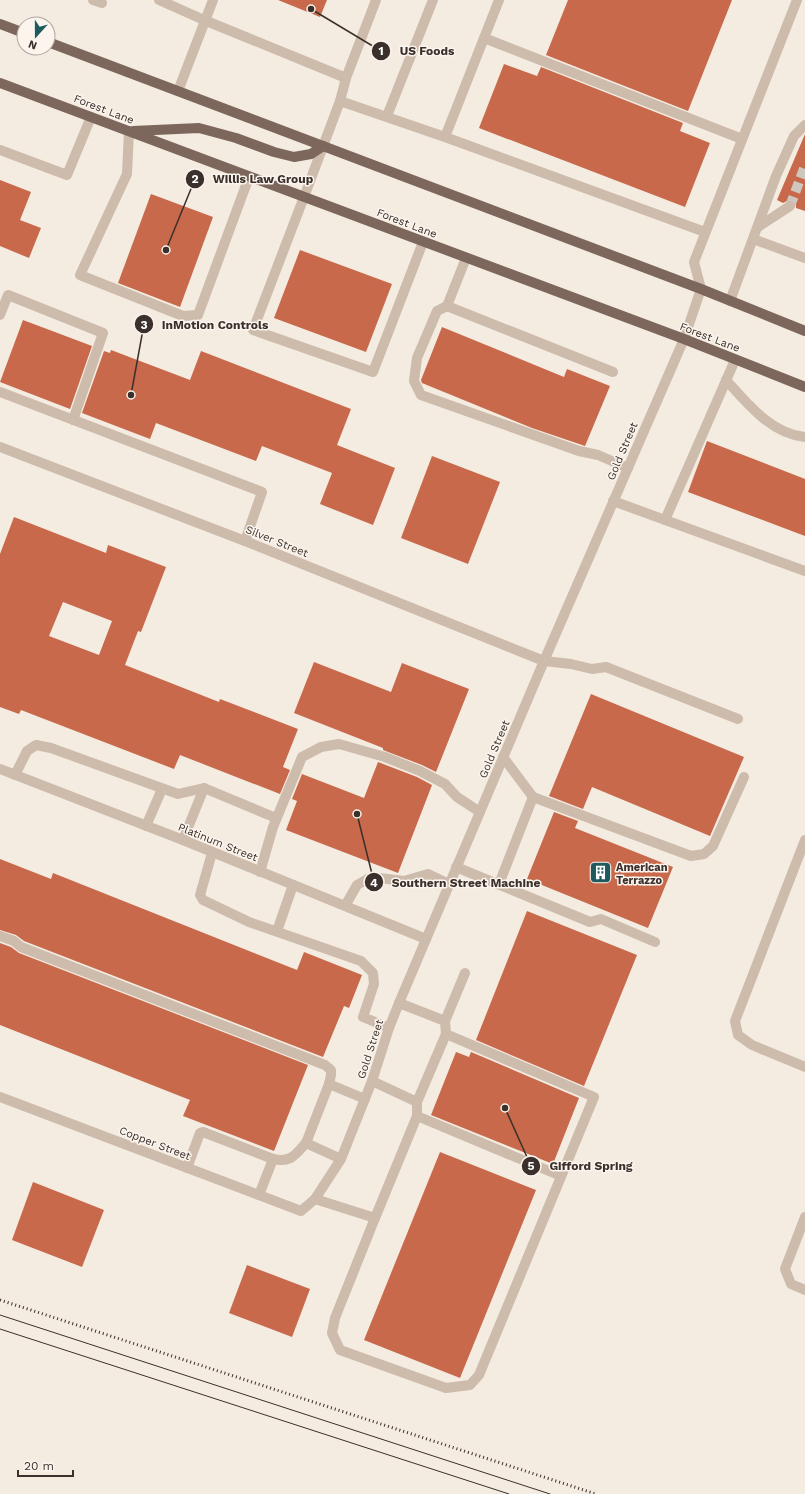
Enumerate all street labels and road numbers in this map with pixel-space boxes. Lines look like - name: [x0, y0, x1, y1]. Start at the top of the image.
- street label: Forest Lane: [72, 92, 136, 127]
- street label: Forest Lane: [375, 206, 439, 241]
- street label: Forest Lane: [678, 320, 742, 355]
- street label: Gold Street: [604, 420, 641, 482]
- street label: Silver Street: [244, 523, 310, 560]
- street label: Gold Street: [476, 718, 513, 780]
- street label: Platinum Street: [176, 821, 260, 864]
- street label: Gold Street: [355, 1017, 386, 1081]
- street label: Copper Street: [117, 1124, 193, 1163]

